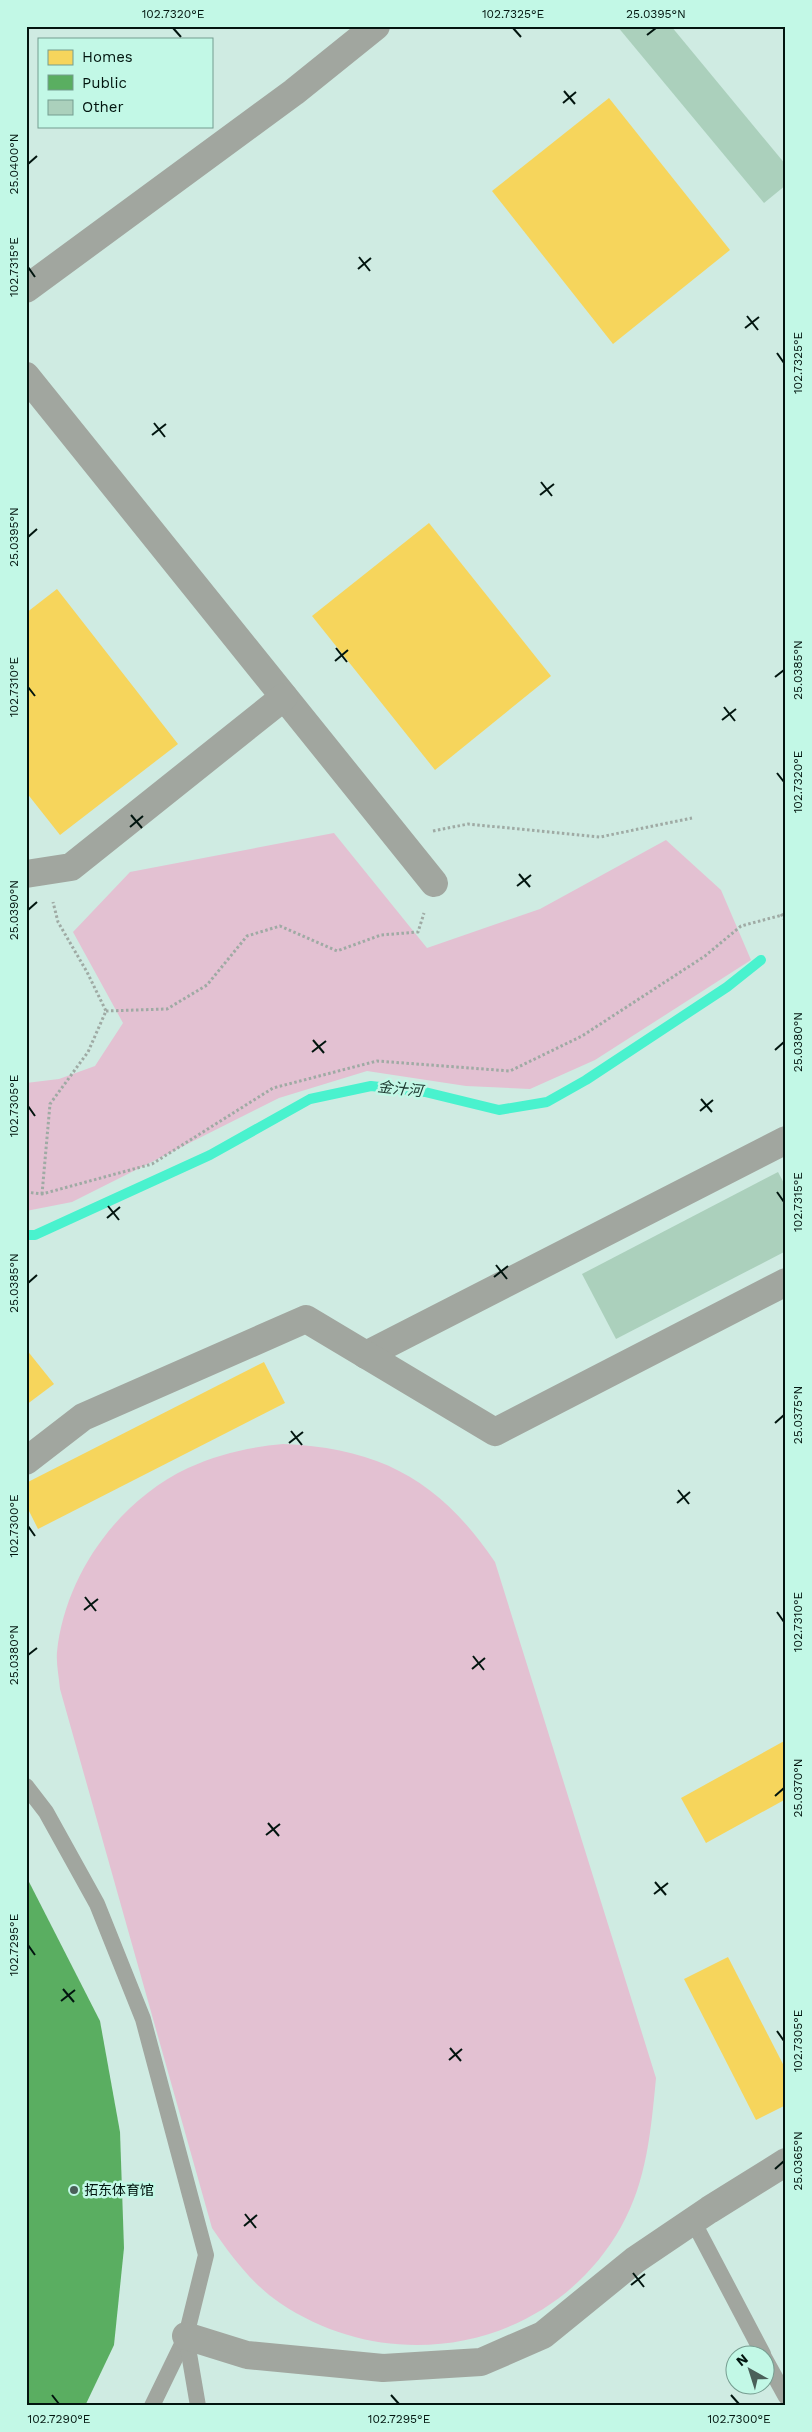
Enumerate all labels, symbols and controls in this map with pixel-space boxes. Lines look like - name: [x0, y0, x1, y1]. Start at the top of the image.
- text: 102.7320°E: [142, 7, 205, 21]
- text: 102.7325°E: [482, 7, 544, 21]
- text: 25.0395°N: [626, 7, 686, 21]
- legend: [38, 38, 212, 128]
- text: Homes: [82, 48, 133, 66]
- text: Public: [82, 74, 127, 92]
- text: Other: [82, 98, 124, 116]
- text: 25.0400°N: [7, 134, 21, 194]
- text: 102.7315°E: [7, 237, 21, 297]
- text: 102.7325°E: [791, 332, 805, 394]
- text: 25.0395°N: [7, 507, 21, 567]
- text: 25.0385°N: [791, 640, 805, 700]
- text: 102.7310°E: [7, 656, 21, 717]
- text: 102.7320°E: [791, 750, 805, 813]
- text: 25.0390°N: [7, 880, 21, 940]
- text: 25.0380°N: [791, 1012, 805, 1072]
- text: 102.7305°E: [7, 1074, 21, 1137]
- water label: 金汁河: [377, 1078, 426, 1101]
- text: 102.7315°E: [791, 1172, 805, 1232]
- text: 25.0385°N: [7, 1253, 21, 1313]
- text: 25.0375°N: [791, 1386, 805, 1444]
- text: 102.7300°E: [7, 1494, 21, 1558]
- text: 102.7310°E: [791, 1591, 805, 1652]
- text: 25.0380°N: [7, 1625, 21, 1685]
- text: 25.0370°N: [791, 1759, 805, 1817]
- text: 102.7295°E: [7, 1913, 21, 1976]
- text: 102.7305°E: [791, 2009, 805, 2072]
- text: 25.0365°N: [791, 2131, 805, 2191]
- place label: 拓东体育馆: [84, 2182, 154, 2198]
- marker: 拓东体育馆: [68, 2184, 80, 2196]
- north arrow: [724, 2344, 774, 2394]
- text: N: [733, 2350, 751, 2369]
- text: 102.7290°E: [27, 2412, 91, 2426]
- text: 102.7295°E: [368, 2412, 431, 2426]
- text: 102.7300°E: [707, 2412, 771, 2426]

